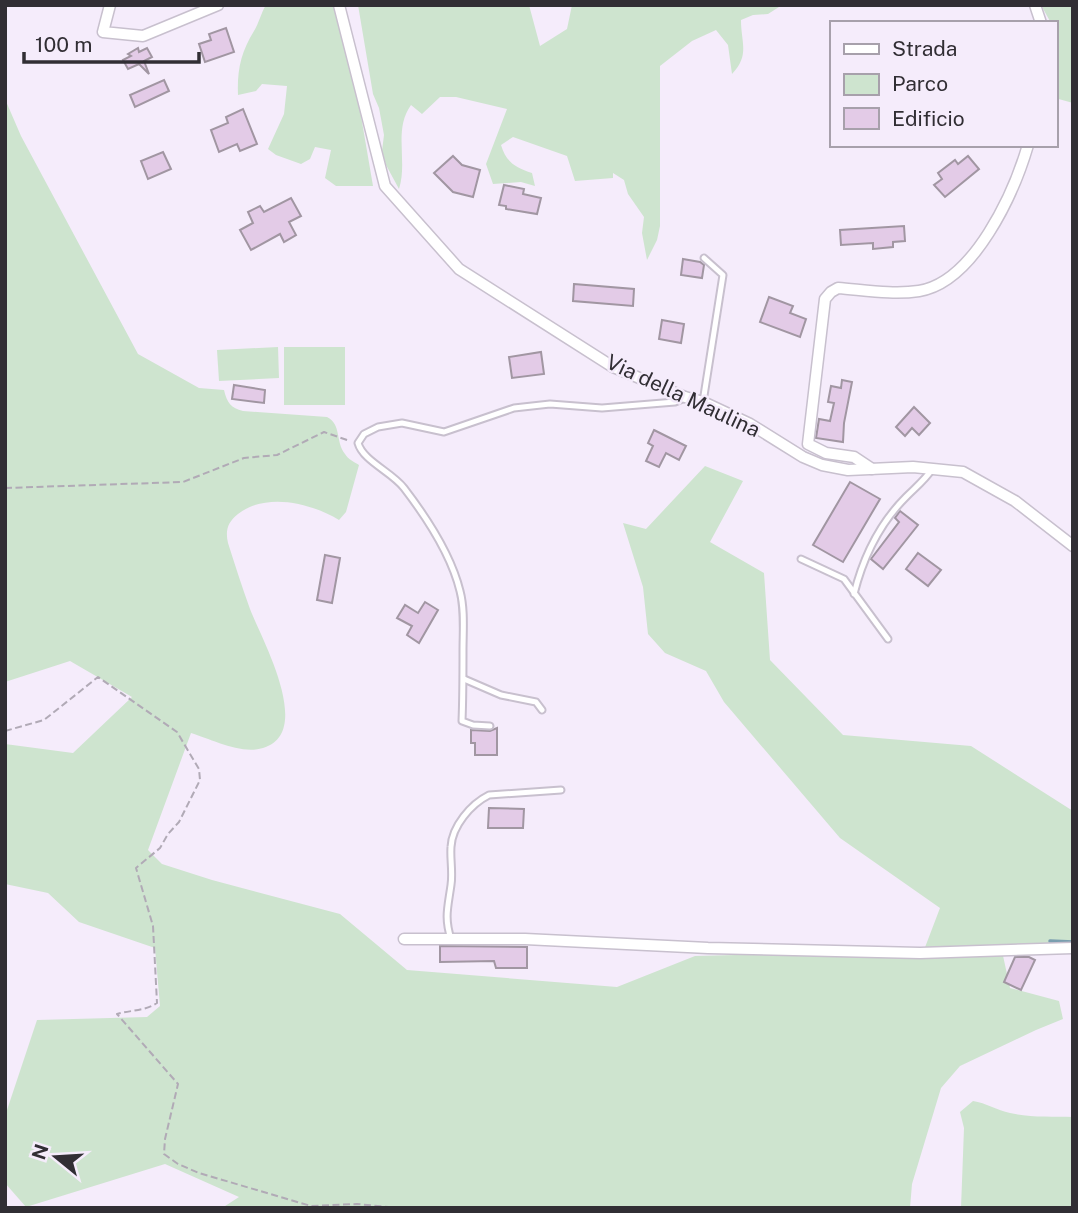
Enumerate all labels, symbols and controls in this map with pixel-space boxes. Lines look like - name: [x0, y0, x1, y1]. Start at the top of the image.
- scale bar: [24, 21, 200, 65]
- legend: [830, 21, 1057, 147]
- text: 100 m: [35, 32, 92, 57]
- text: Strada: [892, 36, 957, 61]
- text: Parco: [892, 71, 948, 96]
- text: Edificio: [892, 106, 965, 131]
- street label: Via della Maulina: [602, 349, 764, 442]
- north arrow: [21, 1122, 91, 1192]
- text: N: [27, 1141, 53, 1162]

